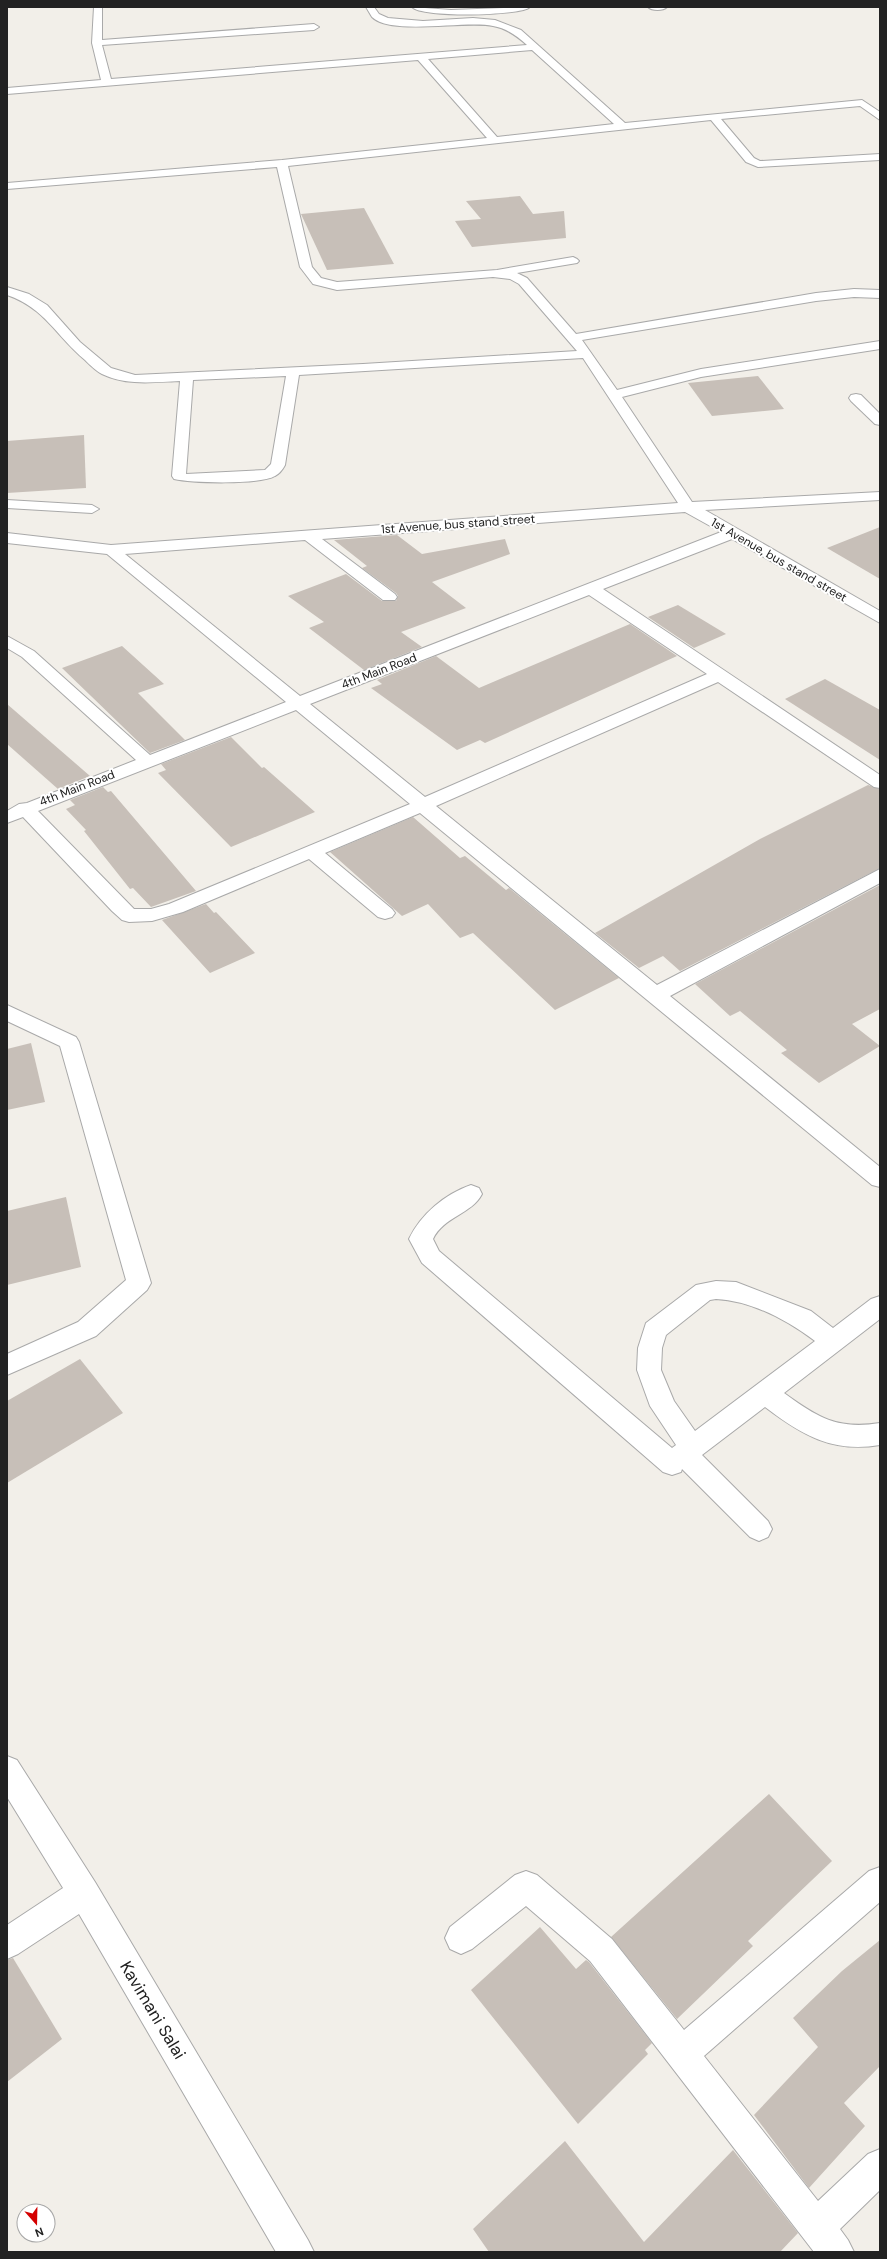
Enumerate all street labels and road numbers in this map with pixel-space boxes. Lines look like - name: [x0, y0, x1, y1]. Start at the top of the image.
- street label: 1st Avenue, bus stand street: [380, 511, 536, 537]
- street label: 1st Avenue, bus stand street: [708, 514, 850, 606]
- street label: 4th Main Road: [339, 649, 419, 693]
- street label: 4th Main Road: [37, 766, 117, 810]
- street label: Kavimani Salai: [115, 1957, 191, 2063]

